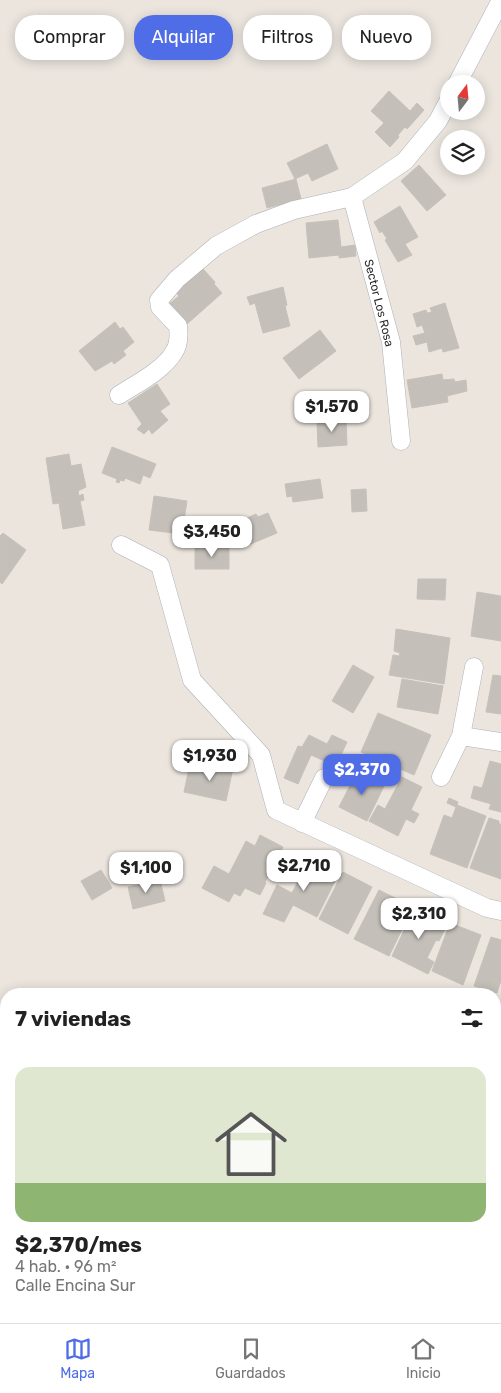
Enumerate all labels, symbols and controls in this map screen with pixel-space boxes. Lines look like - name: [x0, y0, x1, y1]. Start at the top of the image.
- chip: Comprar: [15, 15, 124, 60]
- chip: Alquilar: [134, 15, 233, 60]
- chip: Filtros: [243, 15, 332, 60]
- chip: Nuevo: [342, 15, 431, 60]
- north arrow: [440, 75, 485, 120]
- map controls: [440, 75, 485, 175]
- button: layers: [440, 130, 485, 175]
- street label: Sector Los Rosa: [361, 258, 397, 348]
- pin: $1,570: [291, 390, 373, 433]
- text: $1,570: [305, 397, 359, 416]
- pin: $3,450: [171, 516, 253, 558]
- text: $3,450: [183, 522, 241, 541]
- pin: $1,930: [169, 740, 251, 782]
- text: $1,930: [183, 746, 237, 765]
- pin: $2,370: [321, 754, 403, 796]
- text: $2,370: [334, 760, 390, 779]
- pin: $2,710: [263, 850, 345, 892]
- pin: $1,100: [105, 852, 187, 894]
- text: $2,710: [277, 856, 331, 875]
- text: $1,100: [120, 858, 172, 877]
- pin: $2,310: [378, 898, 460, 940]
- text: $2,310: [392, 904, 446, 923]
- icon: filters: [458, 1004, 486, 1032]
- text: 7 viviendas: [15, 1006, 131, 1031]
- icon: home: [206, 1099, 296, 1189]
- text: $2,370/mes: [15, 1232, 142, 1257]
- text: 4 hab. · 96 m²: [15, 1257, 117, 1276]
- text: Calle Encina Sur: [15, 1276, 135, 1295]
- tab: Mapa: [60, 1335, 95, 1382]
- tab: Guardados: [215, 1335, 286, 1382]
- tab: Inicio: [406, 1335, 441, 1382]

